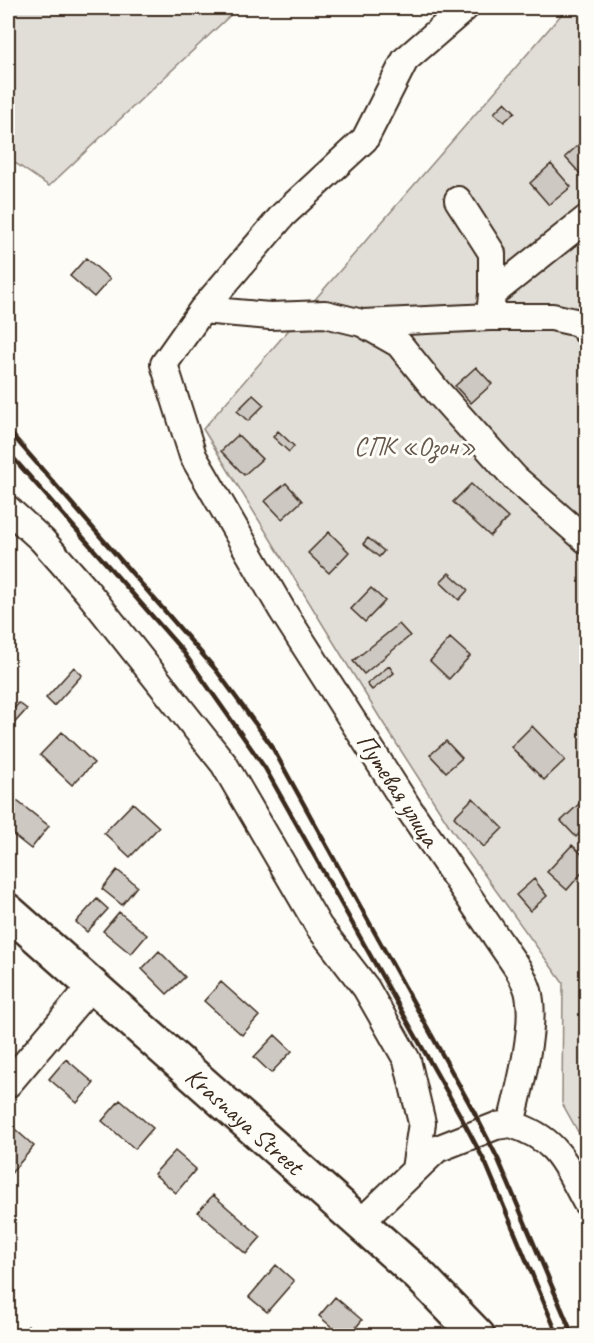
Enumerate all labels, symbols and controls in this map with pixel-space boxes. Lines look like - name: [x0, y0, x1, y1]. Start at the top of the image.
- park label: СПК «Озон»: [354, 430, 476, 464]
- street label: Путевая улица: [349, 727, 448, 854]
- street label: Krasnaya Street: [179, 1060, 312, 1183]

